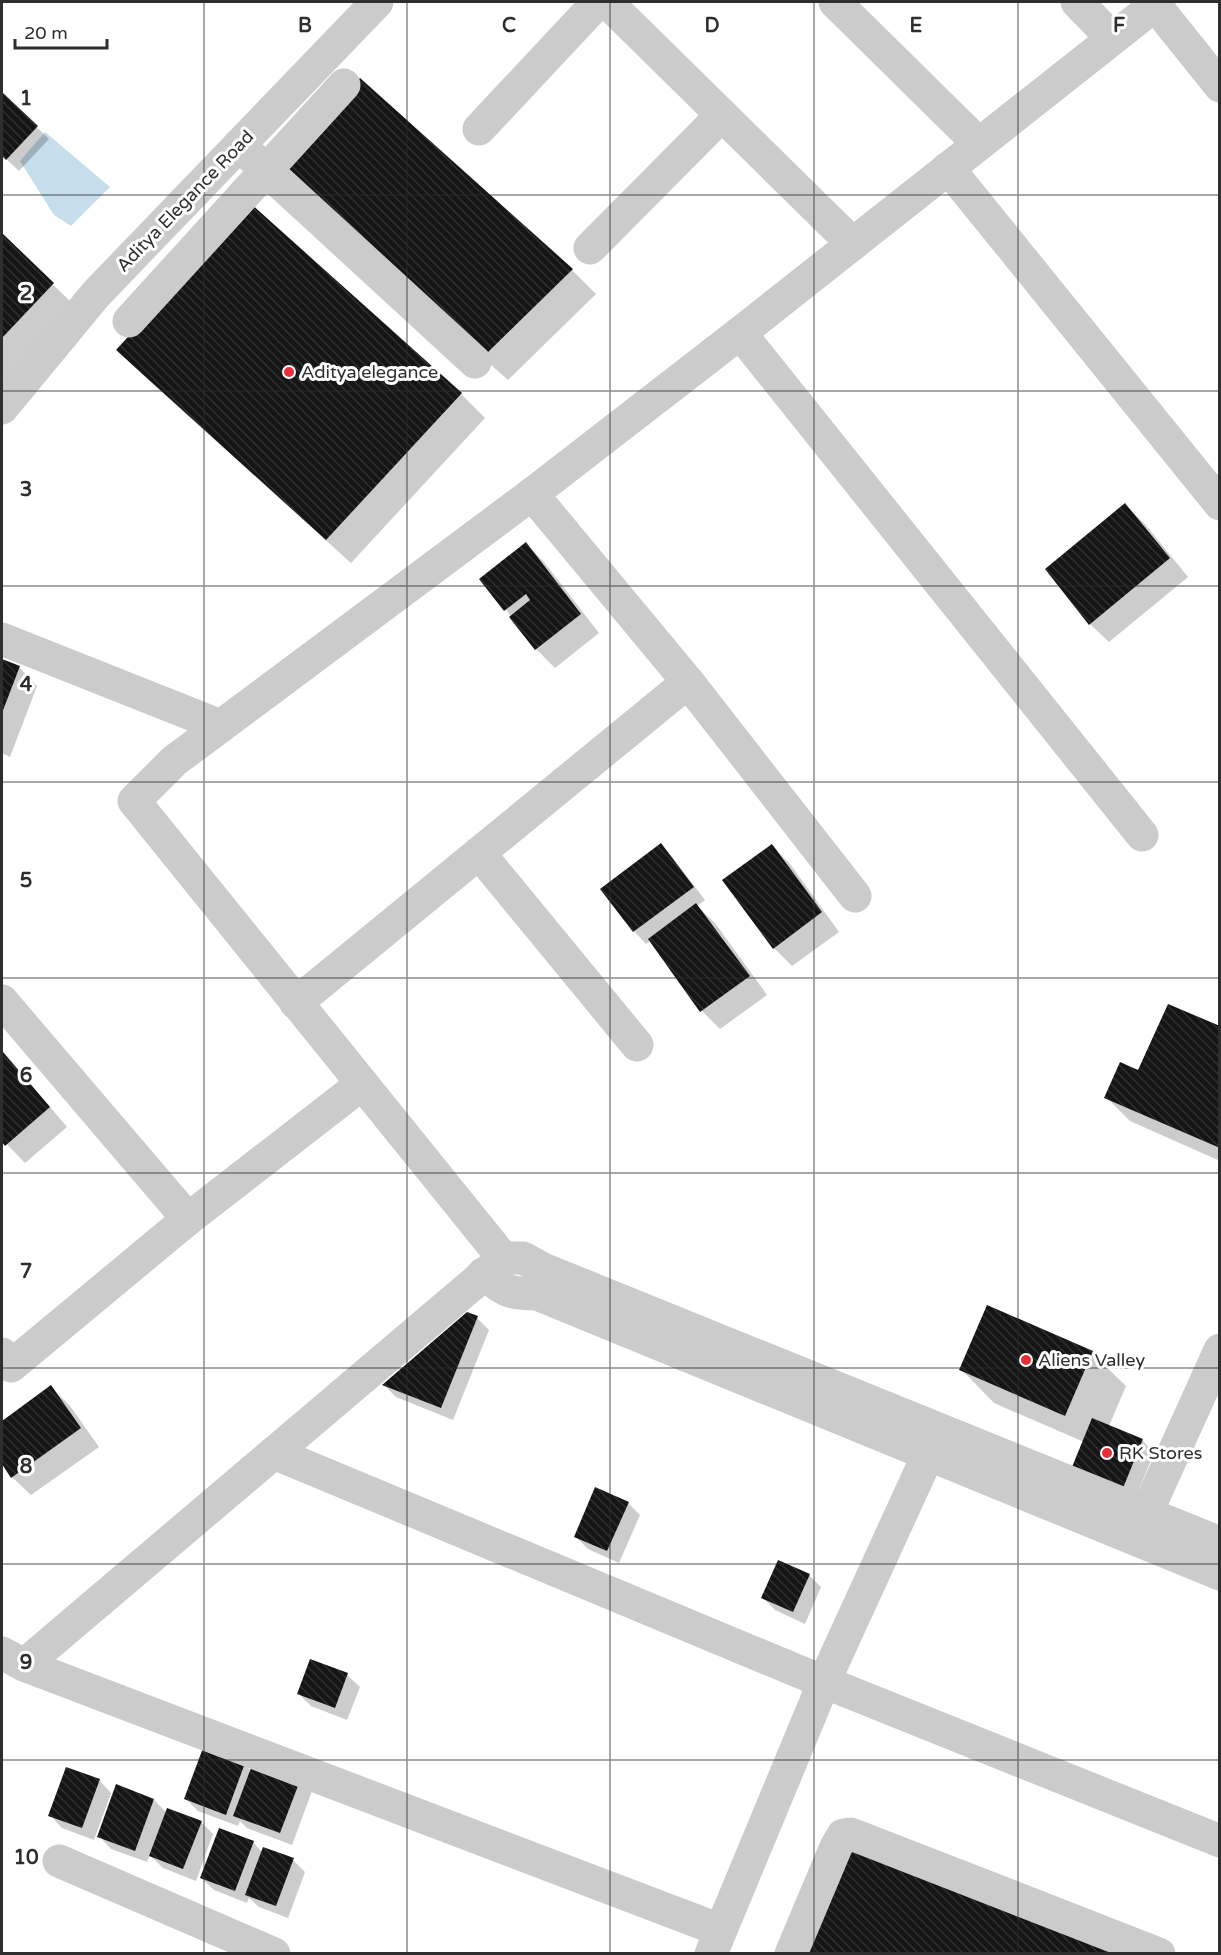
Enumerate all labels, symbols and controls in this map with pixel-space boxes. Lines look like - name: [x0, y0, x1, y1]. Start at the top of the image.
- scale bar: [15, 12, 106, 50]
- text: B: [298, 14, 312, 38]
- text: C: [502, 14, 516, 38]
- text: D: [704, 14, 720, 38]
- text: E: [910, 14, 923, 38]
- text: F: [1113, 14, 1125, 38]
- text: 20 m: [24, 22, 68, 44]
- text: 1: [20, 87, 32, 111]
- street label: Aditya Elegance Road: [112, 126, 258, 276]
- text: 2: [20, 282, 32, 306]
- place label: Aditya elegance: [301, 361, 438, 383]
- marker: Aditya elegance: [282, 365, 296, 379]
- text: 3: [20, 478, 32, 502]
- text: 4: [20, 673, 33, 697]
- text: 5: [20, 869, 32, 893]
- text: 6: [20, 1064, 32, 1088]
- text: 7: [20, 1260, 32, 1284]
- place label: Aliens Valley: [1038, 1349, 1145, 1371]
- marker: Aliens Valley: [1019, 1353, 1033, 1367]
- place label: RK Stores: [1119, 1442, 1202, 1464]
- marker: RK Stores: [1100, 1446, 1114, 1460]
- text: 8: [20, 1455, 32, 1479]
- text: 9: [20, 1651, 32, 1675]
- text: 10: [13, 1846, 39, 1870]

